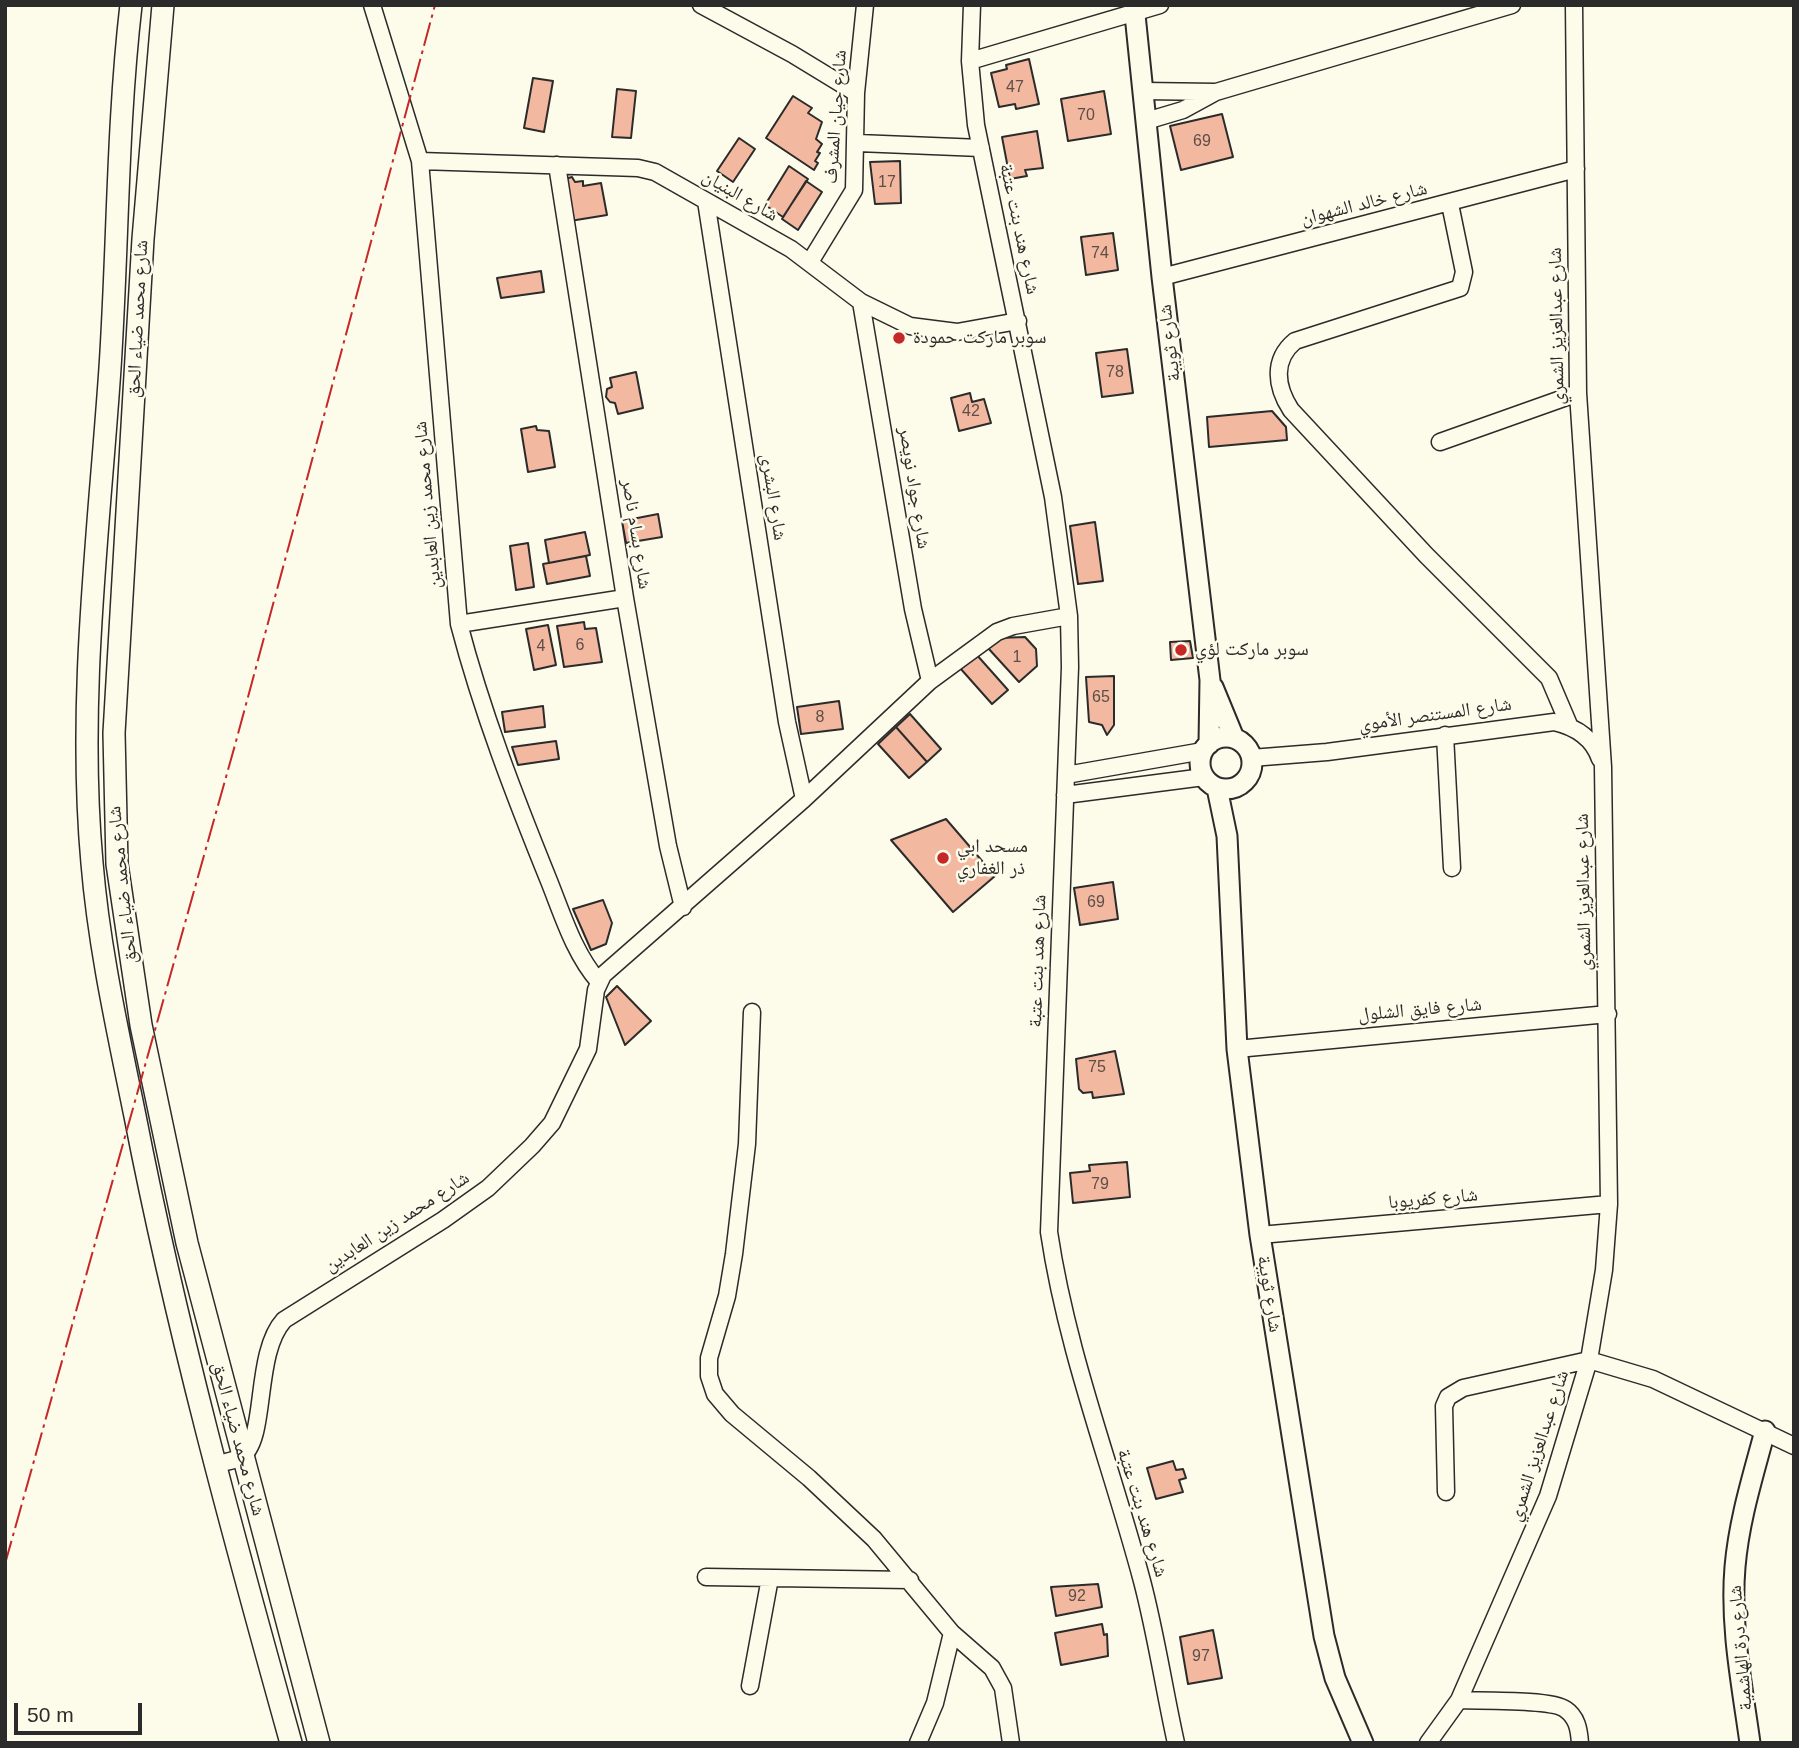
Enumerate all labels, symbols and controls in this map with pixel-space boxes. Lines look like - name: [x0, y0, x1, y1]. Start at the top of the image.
- street label: شارع حيان المشرف: [820, 49, 852, 185]
- house number: 47: [1006, 78, 1024, 98]
- house number: 70: [1077, 106, 1095, 126]
- house number: 69: [1193, 132, 1211, 152]
- street label: شارع هند بنت عتبة: [994, 162, 1044, 296]
- street label: شارع البنيان: [698, 165, 782, 227]
- house number: 17: [878, 173, 896, 193]
- street label: شارع خالد الشهوان: [1298, 177, 1430, 231]
- street label: شارع محمد ضياء الحق: [122, 239, 154, 399]
- house number: 74: [1091, 244, 1109, 264]
- street label: شارع عبدالعزيز الشمري: [1544, 247, 1570, 405]
- street label: شارع ثويبة: [1154, 303, 1186, 383]
- place label: سوبر ماركت حمودة: [913, 327, 1047, 349]
- marker: سوبر ماركت حمودة: [891, 330, 907, 346]
- house number: 78: [1106, 363, 1124, 383]
- house number: 42: [962, 402, 980, 422]
- street label: شارع محمد زين العابدين: [409, 420, 447, 590]
- street label: شارع جواد نويصر: [893, 425, 935, 551]
- street label: شارع البشرى: [755, 452, 791, 542]
- street label: شارع بسام ناصر: [616, 477, 656, 591]
- house number: 6: [576, 636, 584, 656]
- house number: 4: [537, 637, 545, 657]
- place label: سوبر ماركت لؤي: [1195, 639, 1309, 661]
- marker: سوبر ماركت لؤي: [1173, 642, 1189, 658]
- house number: 1: [1013, 648, 1021, 668]
- house number: 65: [1092, 688, 1110, 708]
- street label: شارع المستنصر الأموي: [1357, 693, 1513, 737]
- house number: 8: [816, 708, 824, 728]
- street label: شارع محمد ضياء الحق: [103, 805, 143, 965]
- street label: شارع عبدالعزيز الشمري: [1571, 813, 1597, 971]
- place label: مسحد ابي ذر الغفاري: [957, 836, 1028, 880]
- marker: مسحد ابي ذر الغفاري: [935, 850, 951, 866]
- house number: 69: [1087, 893, 1105, 913]
- street label: شارع هند بنت عتبة: [1024, 894, 1052, 1028]
- street label: شارع فايق الشلول: [1357, 993, 1483, 1027]
- house number: 75: [1088, 1058, 1106, 1078]
- street label: شارع محمد زين العابدين: [320, 1167, 474, 1277]
- house number: 79: [1091, 1175, 1109, 1195]
- street label: شارع كفريوبا: [1387, 1184, 1479, 1214]
- street label: شارع ثويبة: [1252, 1254, 1286, 1334]
- street label: شارع محمد ضياء الحق: [206, 1360, 270, 1518]
- street label: شارع عبدالعزيز الشمري: [1504, 1368, 1574, 1524]
- street label: شارع هند بنت عتبة: [1112, 1446, 1172, 1580]
- street label: شارع درة الهاشمية: [1724, 1584, 1758, 1712]
- house number: 92: [1068, 1587, 1086, 1607]
- house number: 97: [1192, 1647, 1210, 1667]
- scale bar: [18, 1688, 145, 1732]
- text: 50 m: [27, 1703, 74, 1726]

